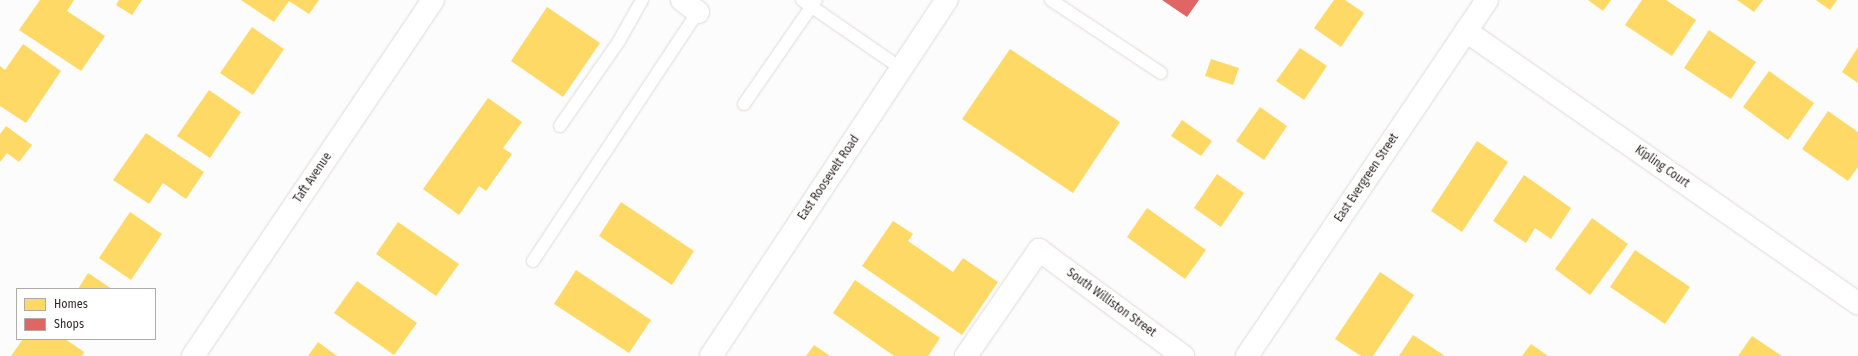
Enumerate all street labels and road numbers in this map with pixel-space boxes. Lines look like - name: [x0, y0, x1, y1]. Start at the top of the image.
- street label: East Evergreen Street: [1332, 131, 1402, 225]
- street label: East Roosevelt Road: [795, 133, 863, 223]
- street label: Kipling Court: [1632, 143, 1692, 191]
- street label: Taft Avenue: [291, 150, 335, 206]
- street label: South Williston Street: [1064, 266, 1158, 340]

